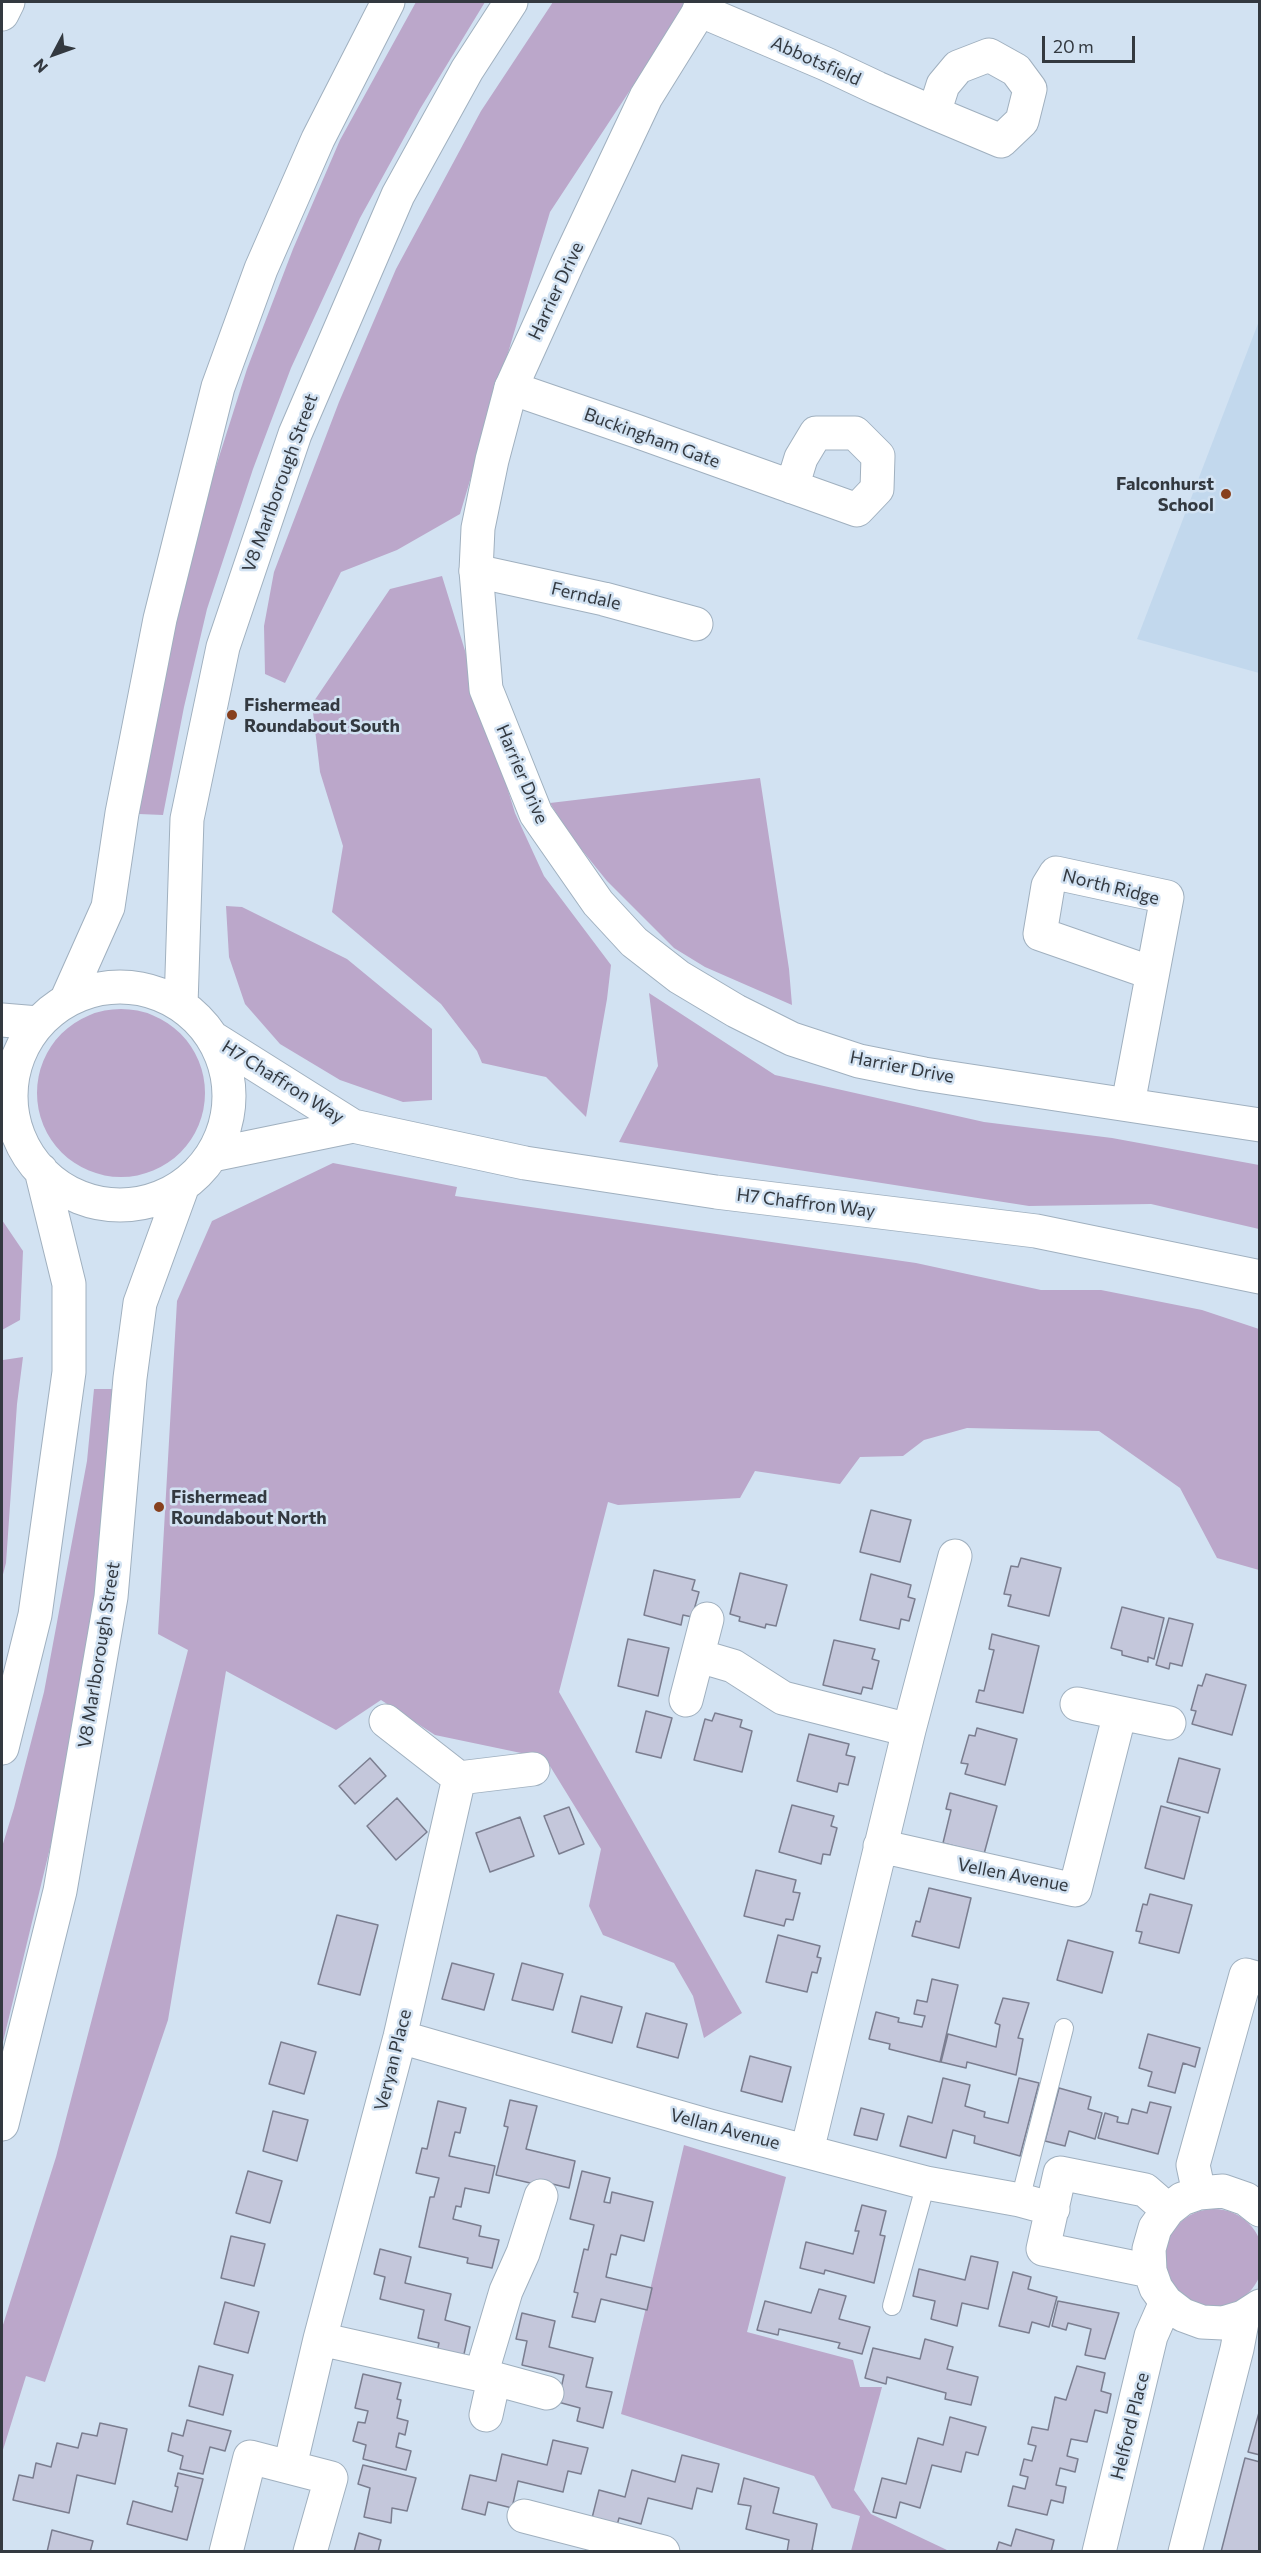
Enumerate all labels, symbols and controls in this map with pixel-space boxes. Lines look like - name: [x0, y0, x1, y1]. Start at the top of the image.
- north arrow: [24, 24, 84, 84]
- scale bar: [1045, 24, 1138, 62]
- street label: Abbotsfield: [768, 32, 864, 90]
- text: 20 m: [1053, 35, 1094, 57]
- text: N: [29, 55, 51, 77]
- street label: Harrier Drive: [524, 239, 588, 343]
- street label: V8 Marlborough Street: [238, 391, 322, 575]
- street label: Buckingham Gate: [581, 403, 723, 473]
- place label: Falconhurst School: [1116, 473, 1214, 516]
- marker: Falconhurst School: [1219, 487, 1233, 501]
- street label: Ferndale: [549, 578, 623, 614]
- place label: Fishermead Roundabout South: [244, 694, 400, 736]
- marker: Fishermead Roundabout South: [225, 708, 239, 722]
- street label: Harrier Drive: [491, 721, 553, 827]
- street label: North Ridge: [1060, 865, 1162, 909]
- street label: H7 Chaffron Way: [218, 1036, 348, 1128]
- street label: Harrier Drive: [848, 1046, 956, 1088]
- street label: H7 Chaffron Way: [735, 1184, 877, 1222]
- place label: Fishermead Roundabout North: [171, 1486, 327, 1528]
- marker: Fishermead Roundabout North: [152, 1500, 166, 1514]
- street label: V8 Marlborough Street: [74, 1560, 124, 1750]
- street label: Vellen Avenue: [955, 1854, 1071, 1896]
- street label: Veryan Place: [370, 2007, 416, 2113]
- street label: Vellan Avenue: [668, 2104, 782, 2154]
- street label: Helford Place: [1106, 2370, 1154, 2482]

